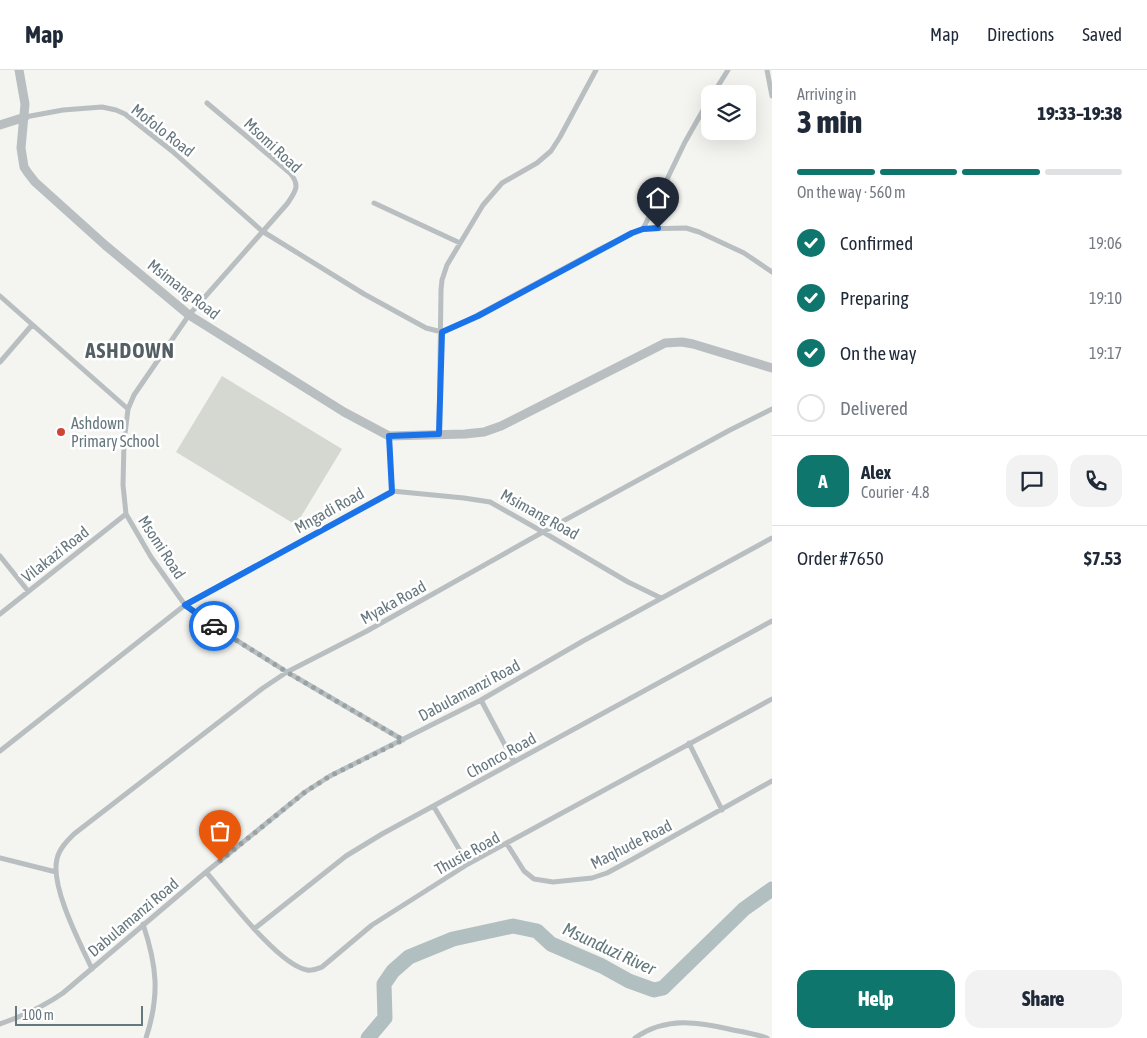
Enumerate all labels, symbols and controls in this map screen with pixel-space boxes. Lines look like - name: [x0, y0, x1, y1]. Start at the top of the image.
- text: Map: [25, 21, 64, 48]
- text: Map: [930, 24, 959, 45]
- text: Directions: [987, 24, 1054, 45]
- text: Saved: [1082, 24, 1122, 45]
- map controls: [701, 85, 756, 140]
- button: layers: [701, 85, 756, 140]
- text: Arriving in: [797, 85, 857, 103]
- street label: Mofolo Road: [128, 100, 198, 160]
- text: 19:33–19:38: [1037, 102, 1122, 124]
- text: 3 min: [797, 103, 862, 140]
- street label: Msomi Road: [241, 114, 305, 176]
- pin: [637, 177, 679, 228]
- text: On the way · 560 m: [797, 183, 906, 201]
- icon: home: [644, 184, 672, 212]
- icon: check: [797, 229, 825, 257]
- text: Confirmed: [840, 232, 913, 254]
- text: 19:06: [1089, 234, 1122, 252]
- street label: Msimang Road: [144, 255, 224, 323]
- icon: check: [797, 284, 825, 312]
- text: Preparing: [840, 287, 909, 309]
- text: 19:10: [1089, 289, 1122, 307]
- district label: ASHDOWN: [84, 338, 175, 362]
- icon: check: [797, 339, 825, 367]
- text: On the way: [840, 342, 917, 364]
- text: 19:17: [1089, 344, 1122, 362]
- text: Delivered: [840, 397, 908, 419]
- place label: Ashdown Primary School: [71, 414, 160, 451]
- marker: Ashdown Primary School: [55, 426, 67, 438]
- button: chat: [1006, 455, 1058, 507]
- button: phone: [1070, 455, 1122, 507]
- text: Alex: [861, 461, 891, 483]
- text: A: [818, 470, 828, 492]
- text: Courier · 4.8: [861, 483, 930, 501]
- street label: Mngadi Road: [291, 484, 367, 537]
- street label: Msimang Road: [497, 485, 582, 544]
- street label: Msomi Road: [135, 512, 189, 582]
- street label: Vilakazi Road: [18, 522, 92, 586]
- text: Order #7650: [797, 547, 884, 569]
- text: $7.53: [1084, 547, 1122, 569]
- street label: Myaka Road: [357, 577, 429, 628]
- courier: [189, 601, 239, 651]
- icon: car: [200, 612, 228, 640]
- street label: Dabulamanzi Road: [415, 656, 523, 724]
- street label: Chonco Road: [463, 729, 539, 781]
- pin: [199, 810, 241, 861]
- street label: Maqhude Road: [587, 816, 675, 873]
- icon: bag: [206, 817, 234, 845]
- street label: Thusie Road: [431, 828, 503, 878]
- street label: Dabulamanzi Road: [84, 874, 182, 960]
- water label: Msunduzi River: [559, 918, 660, 979]
- button: Help: [797, 970, 955, 1028]
- button: Share: [965, 970, 1122, 1028]
- scale bar: [15, 1003, 142, 1026]
- text: 100 m: [22, 1007, 54, 1023]

